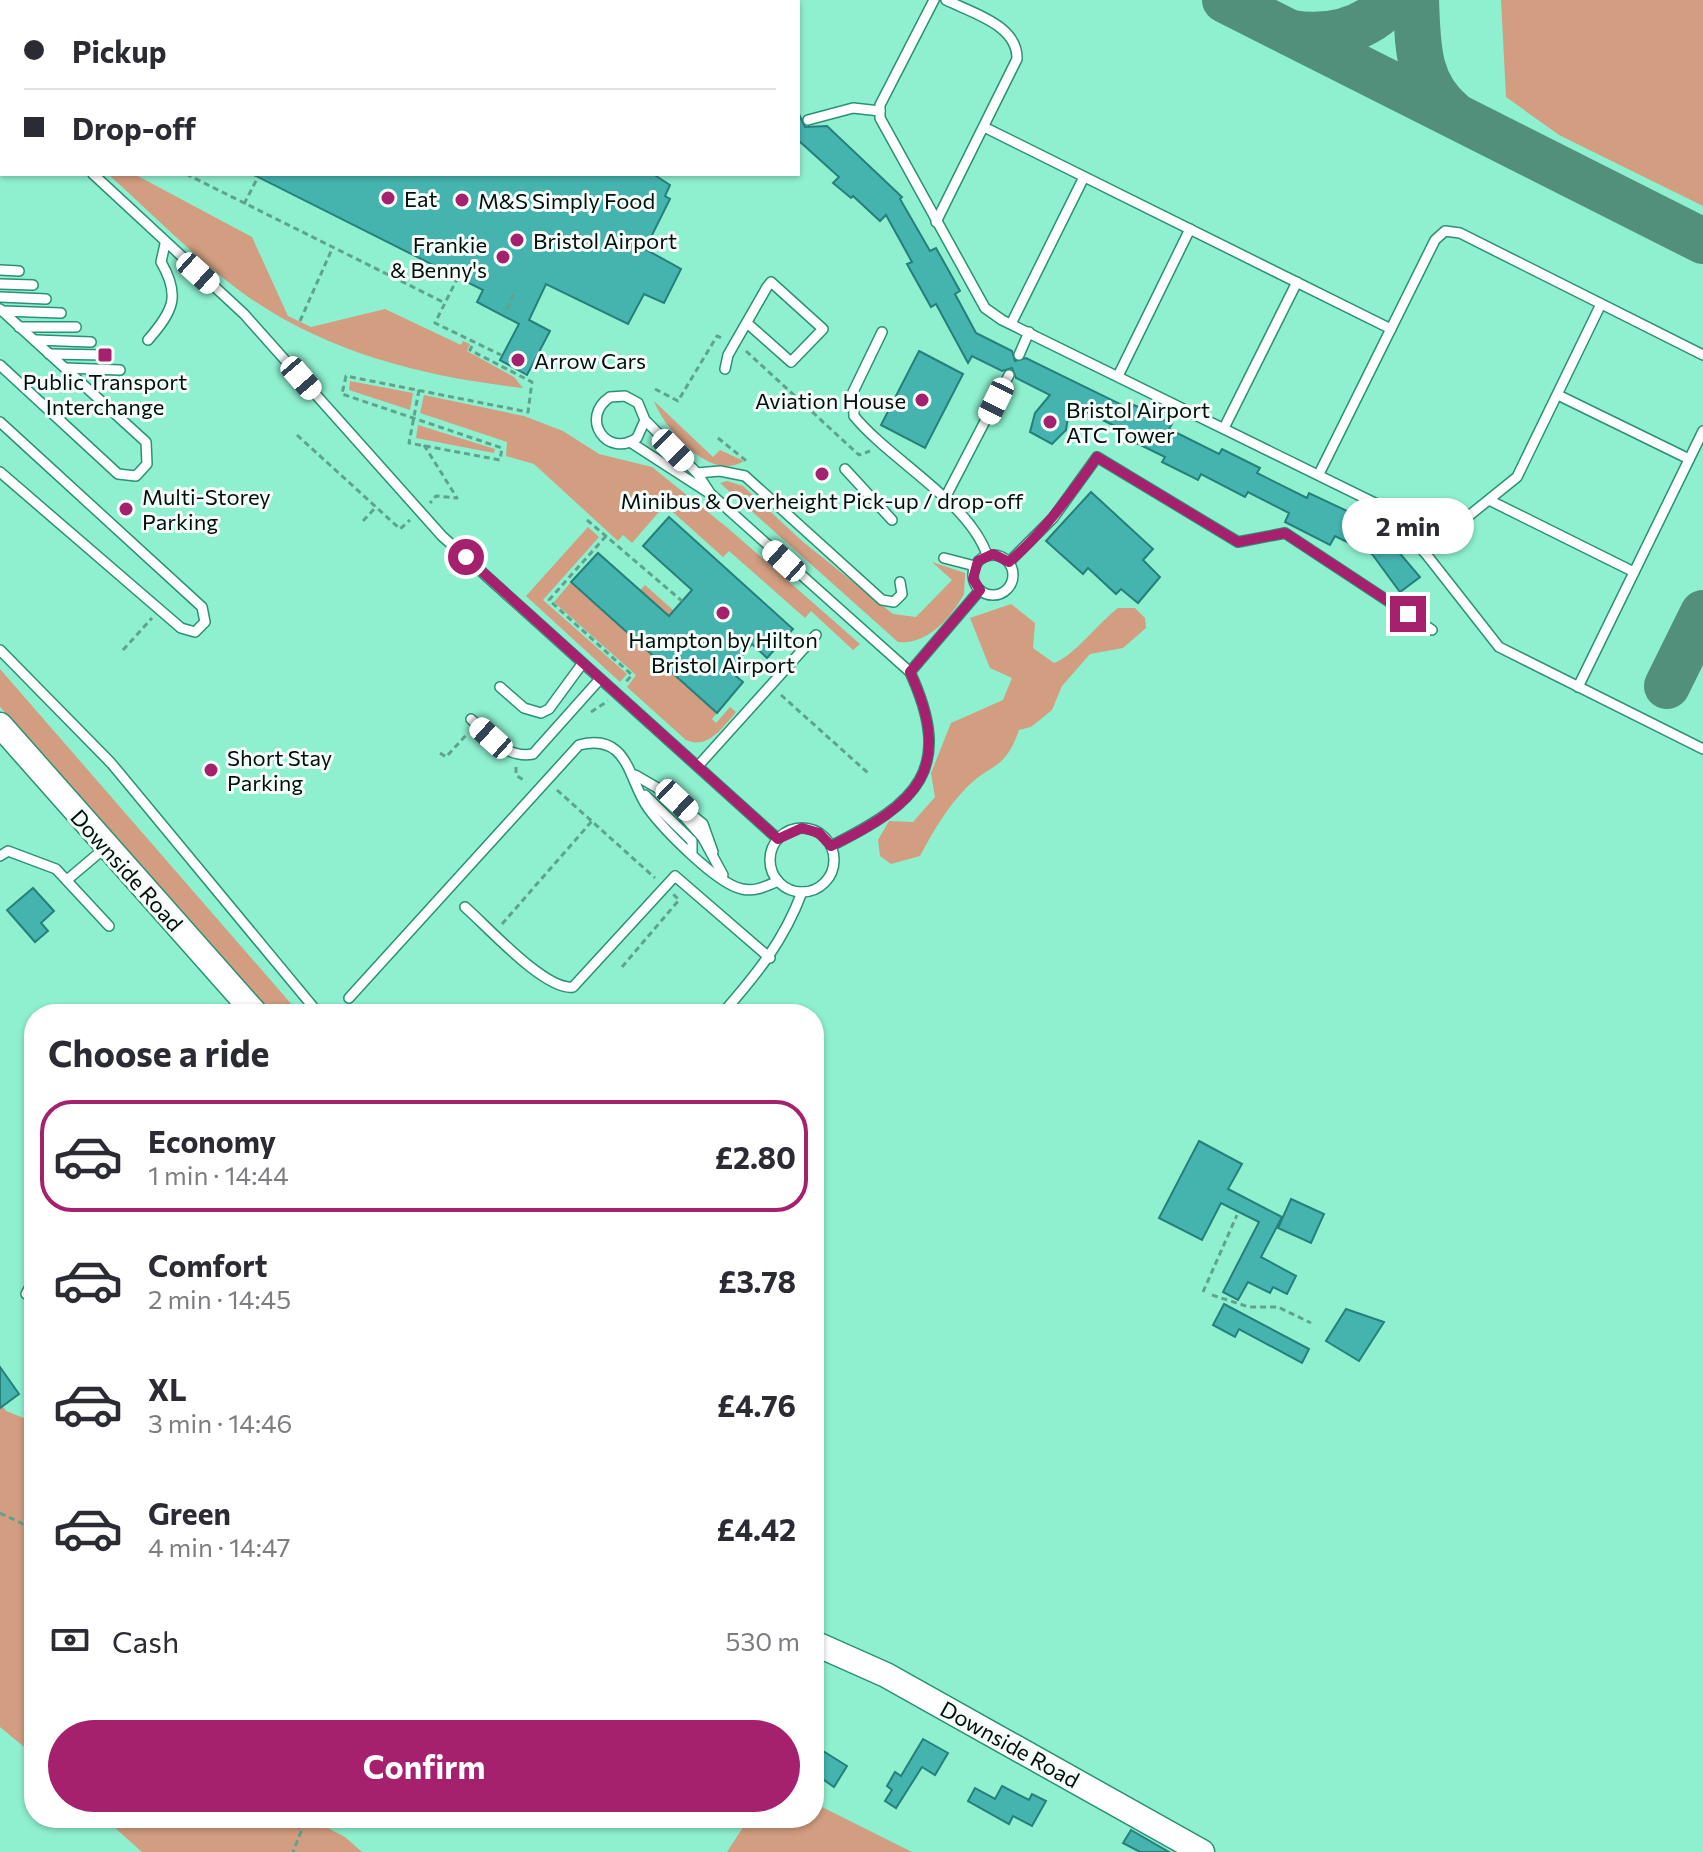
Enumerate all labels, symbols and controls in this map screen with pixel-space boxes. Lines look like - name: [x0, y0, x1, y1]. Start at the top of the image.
- text: Pickup: [72, 32, 166, 69]
- text: Drop-off: [72, 109, 196, 146]
- place label: Eat: [404, 185, 438, 212]
- place label: M&S Simply Food: [478, 187, 655, 214]
- marker: Eat: [379, 189, 397, 207]
- marker: M&S Simply Food: [453, 191, 471, 209]
- place label: Bristol Airport: [533, 227, 677, 254]
- place label: Frankie & Benny's: [390, 231, 487, 283]
- marker: Bristol Airport: [508, 231, 526, 249]
- car: [172, 248, 224, 298]
- marker: Frankie & Benny's: [494, 248, 512, 266]
- marker: Public Transport Interchange: [96, 346, 114, 364]
- place label: Arrow Cars: [534, 347, 646, 374]
- marker: Arrow Cars: [509, 351, 527, 369]
- car: [276, 352, 326, 404]
- place label: Public Transport Interchange: [23, 368, 187, 420]
- car: [975, 374, 1017, 428]
- place label: Aviation House: [755, 387, 906, 414]
- marker: Aviation House: [913, 391, 931, 409]
- place label: Bristol Airport ATC Tower: [1066, 396, 1210, 448]
- marker: Bristol Airport ATC Tower: [1041, 413, 1059, 431]
- car: [648, 425, 698, 475]
- marker: Minibus & Overheight Pick-up / drop-off: [813, 465, 831, 483]
- place label: Multi-Storey Parking: [142, 483, 271, 535]
- place label: Minibus & Overheight Pick-up / drop-off: [621, 487, 1024, 514]
- callout: 2 min: [1342, 498, 1474, 554]
- marker: Multi-Storey Parking: [117, 500, 135, 518]
- text: 2 min: [1376, 510, 1440, 541]
- car: [758, 536, 810, 586]
- route start: [448, 539, 484, 575]
- route end: [1390, 596, 1426, 632]
- marker: Hampton by Hilton Bristol Airport: [714, 604, 732, 622]
- place label: Hampton by Hilton Bristol Airport: [628, 626, 818, 678]
- car: [465, 713, 517, 763]
- place label: Short Stay Parking: [227, 744, 332, 796]
- marker: Short Stay Parking: [202, 761, 220, 779]
- car: [651, 775, 703, 825]
- street label: Downside Road: [65, 803, 189, 937]
- text: Choose a ride: [48, 1030, 269, 1074]
- icon: car: [52, 1120, 124, 1192]
- text: Economy: [148, 1122, 276, 1159]
- text: £2.80: [715, 1138, 796, 1175]
- text: 1 min · 14:44: [148, 1159, 289, 1190]
- icon: car: [52, 1244, 124, 1316]
- text: Comfort: [148, 1246, 267, 1283]
- text: £3.78: [718, 1262, 796, 1299]
- text: 2 min · 14:45: [148, 1283, 291, 1314]
- icon: car: [52, 1368, 124, 1440]
- text: XL: [148, 1370, 187, 1407]
- text: £4.76: [717, 1386, 796, 1423]
- text: 3 min · 14:46: [148, 1407, 292, 1438]
- icon: car: [52, 1492, 124, 1564]
- text: Green: [148, 1494, 231, 1531]
- text: £4.42: [717, 1510, 796, 1547]
- text: 4 min · 14:47: [148, 1531, 291, 1562]
- icon: cash: [48, 1618, 92, 1662]
- text: Cash: [112, 1622, 179, 1659]
- text: 530 m: [726, 1625, 800, 1656]
- street label: Downside Road: [936, 1695, 1084, 1793]
- button: Confirm: [48, 1720, 800, 1812]

